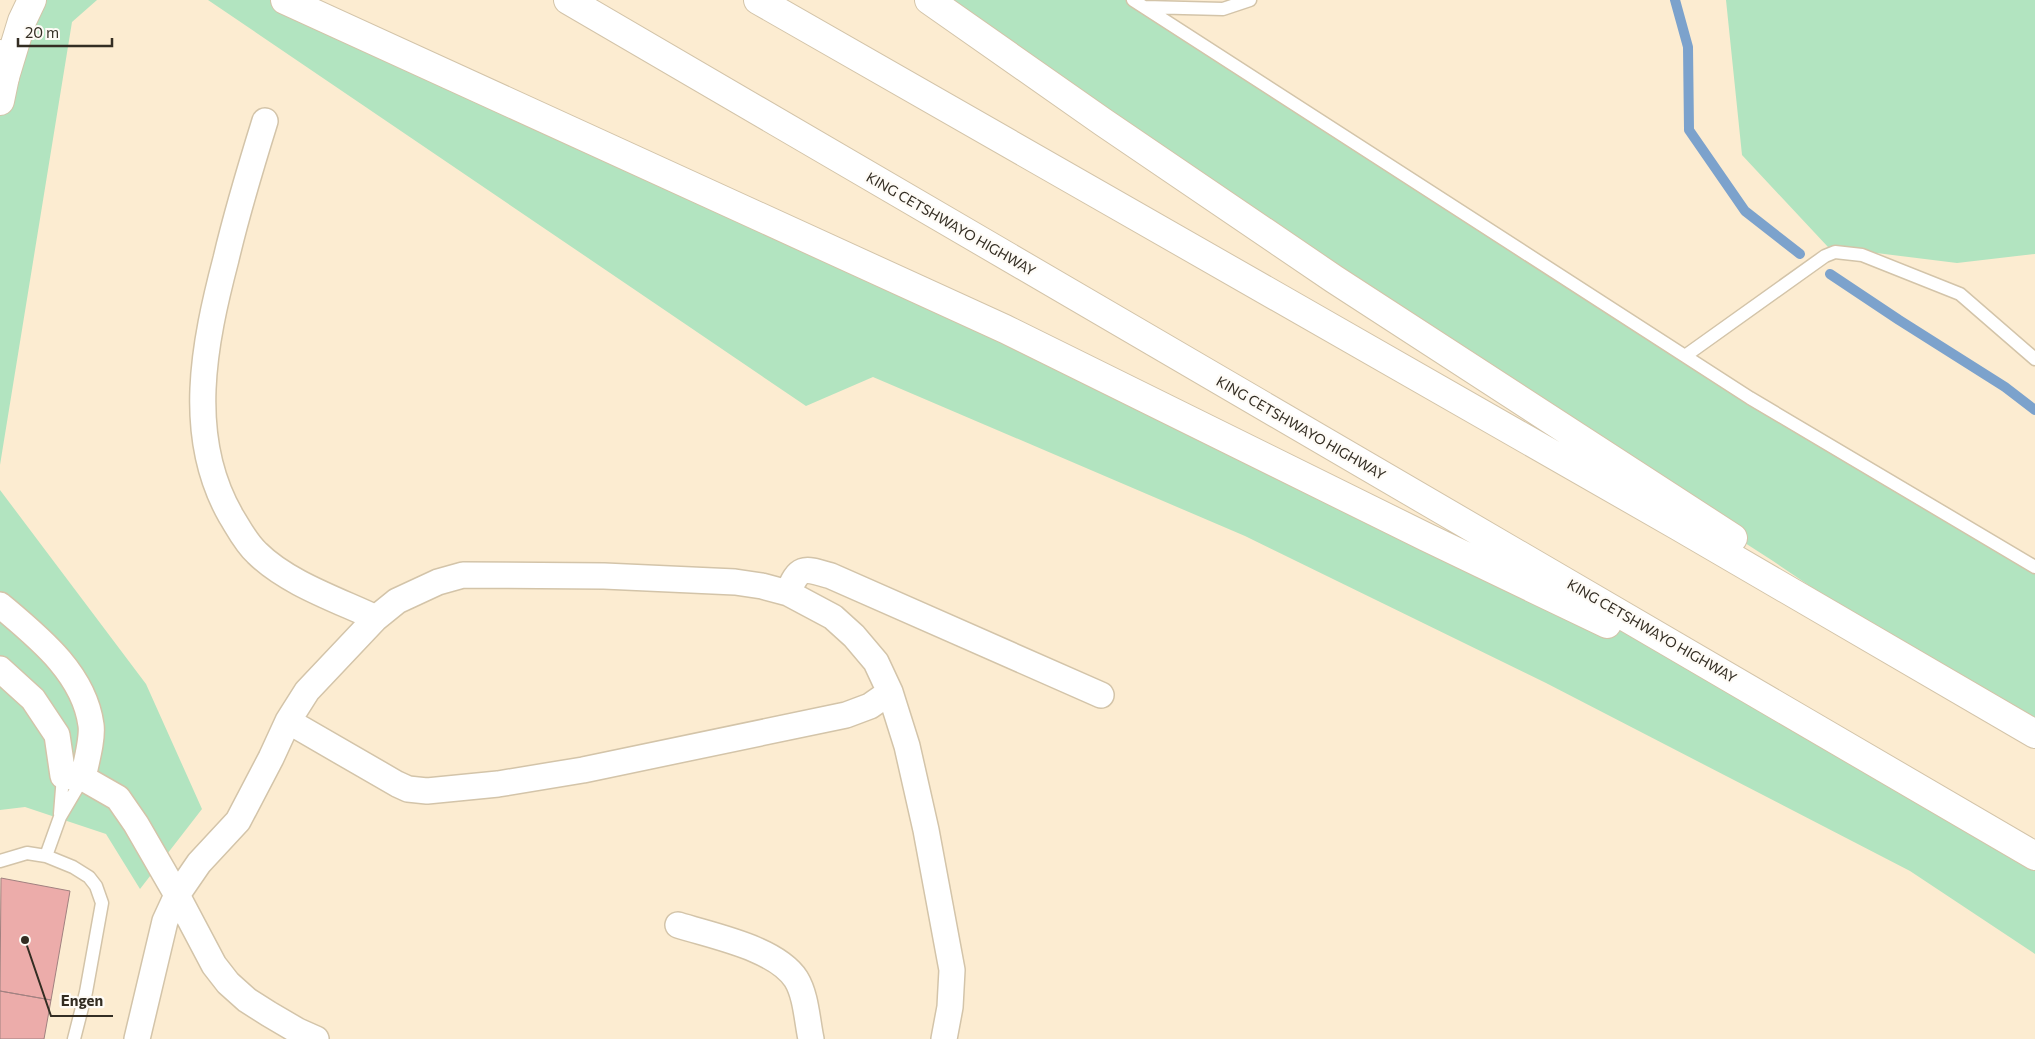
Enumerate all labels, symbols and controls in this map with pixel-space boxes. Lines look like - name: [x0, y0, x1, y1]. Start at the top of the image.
- scale bar: [18, 15, 111, 47]
- text: 20 m: [25, 23, 59, 41]
- street label: KING CETSHWAYO HIGHWAY: [864, 168, 1039, 279]
- street label: KING CETSHWAYO HIGHWAY: [1214, 372, 1389, 483]
- street label: KING CETSHWAYO HIGHWAY: [1565, 575, 1740, 686]
- callout: Engen: [51, 986, 113, 1016]
- text: Engen: [61, 991, 103, 1009]

